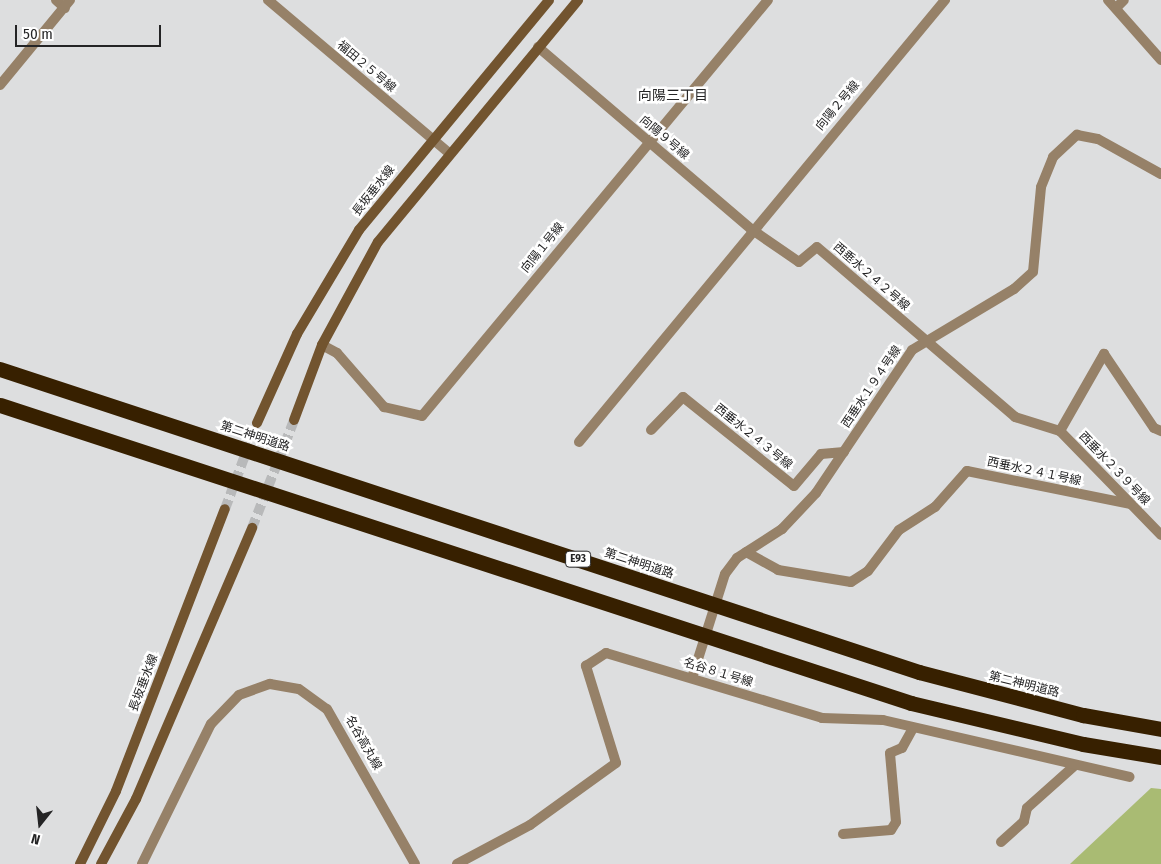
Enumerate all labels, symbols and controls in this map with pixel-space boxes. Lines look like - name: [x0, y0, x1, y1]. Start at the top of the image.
- scale bar: [18, 15, 164, 47]
- text: 50 m: [23, 25, 53, 43]
- street label: 福田２５号線: [334, 38, 398, 96]
- street label: 向陽２号線: [813, 78, 863, 134]
- district label: 向陽三丁目: [638, 88, 708, 104]
- street label: 向陽９号線: [636, 113, 692, 163]
- street label: 長坂垂水線: [350, 163, 398, 219]
- street label: 向陽１号線: [519, 220, 567, 276]
- street label: 西垂水２４２号線: [830, 240, 912, 314]
- street label: 西垂水１９４号線: [839, 343, 905, 431]
- street label: 西垂水２４３号線: [711, 401, 795, 473]
- street label: 第二神明道路: [219, 419, 291, 455]
- street label: 西垂水２３９号線: [1075, 429, 1153, 509]
- street label: 西垂水２４１号線: [986, 455, 1082, 489]
- street label: 第二神明道路: [603, 546, 675, 582]
- road number: E93: [564, 550, 592, 568]
- street label: 長坂垂水線: [127, 652, 161, 714]
- street label: 名谷８１号線: [681, 656, 755, 690]
- street label: 第二神明道路: [987, 669, 1061, 701]
- street label: 名谷高丸線: [342, 713, 384, 773]
- north arrow: [15, 799, 65, 849]
- text: N: [29, 830, 42, 848]

